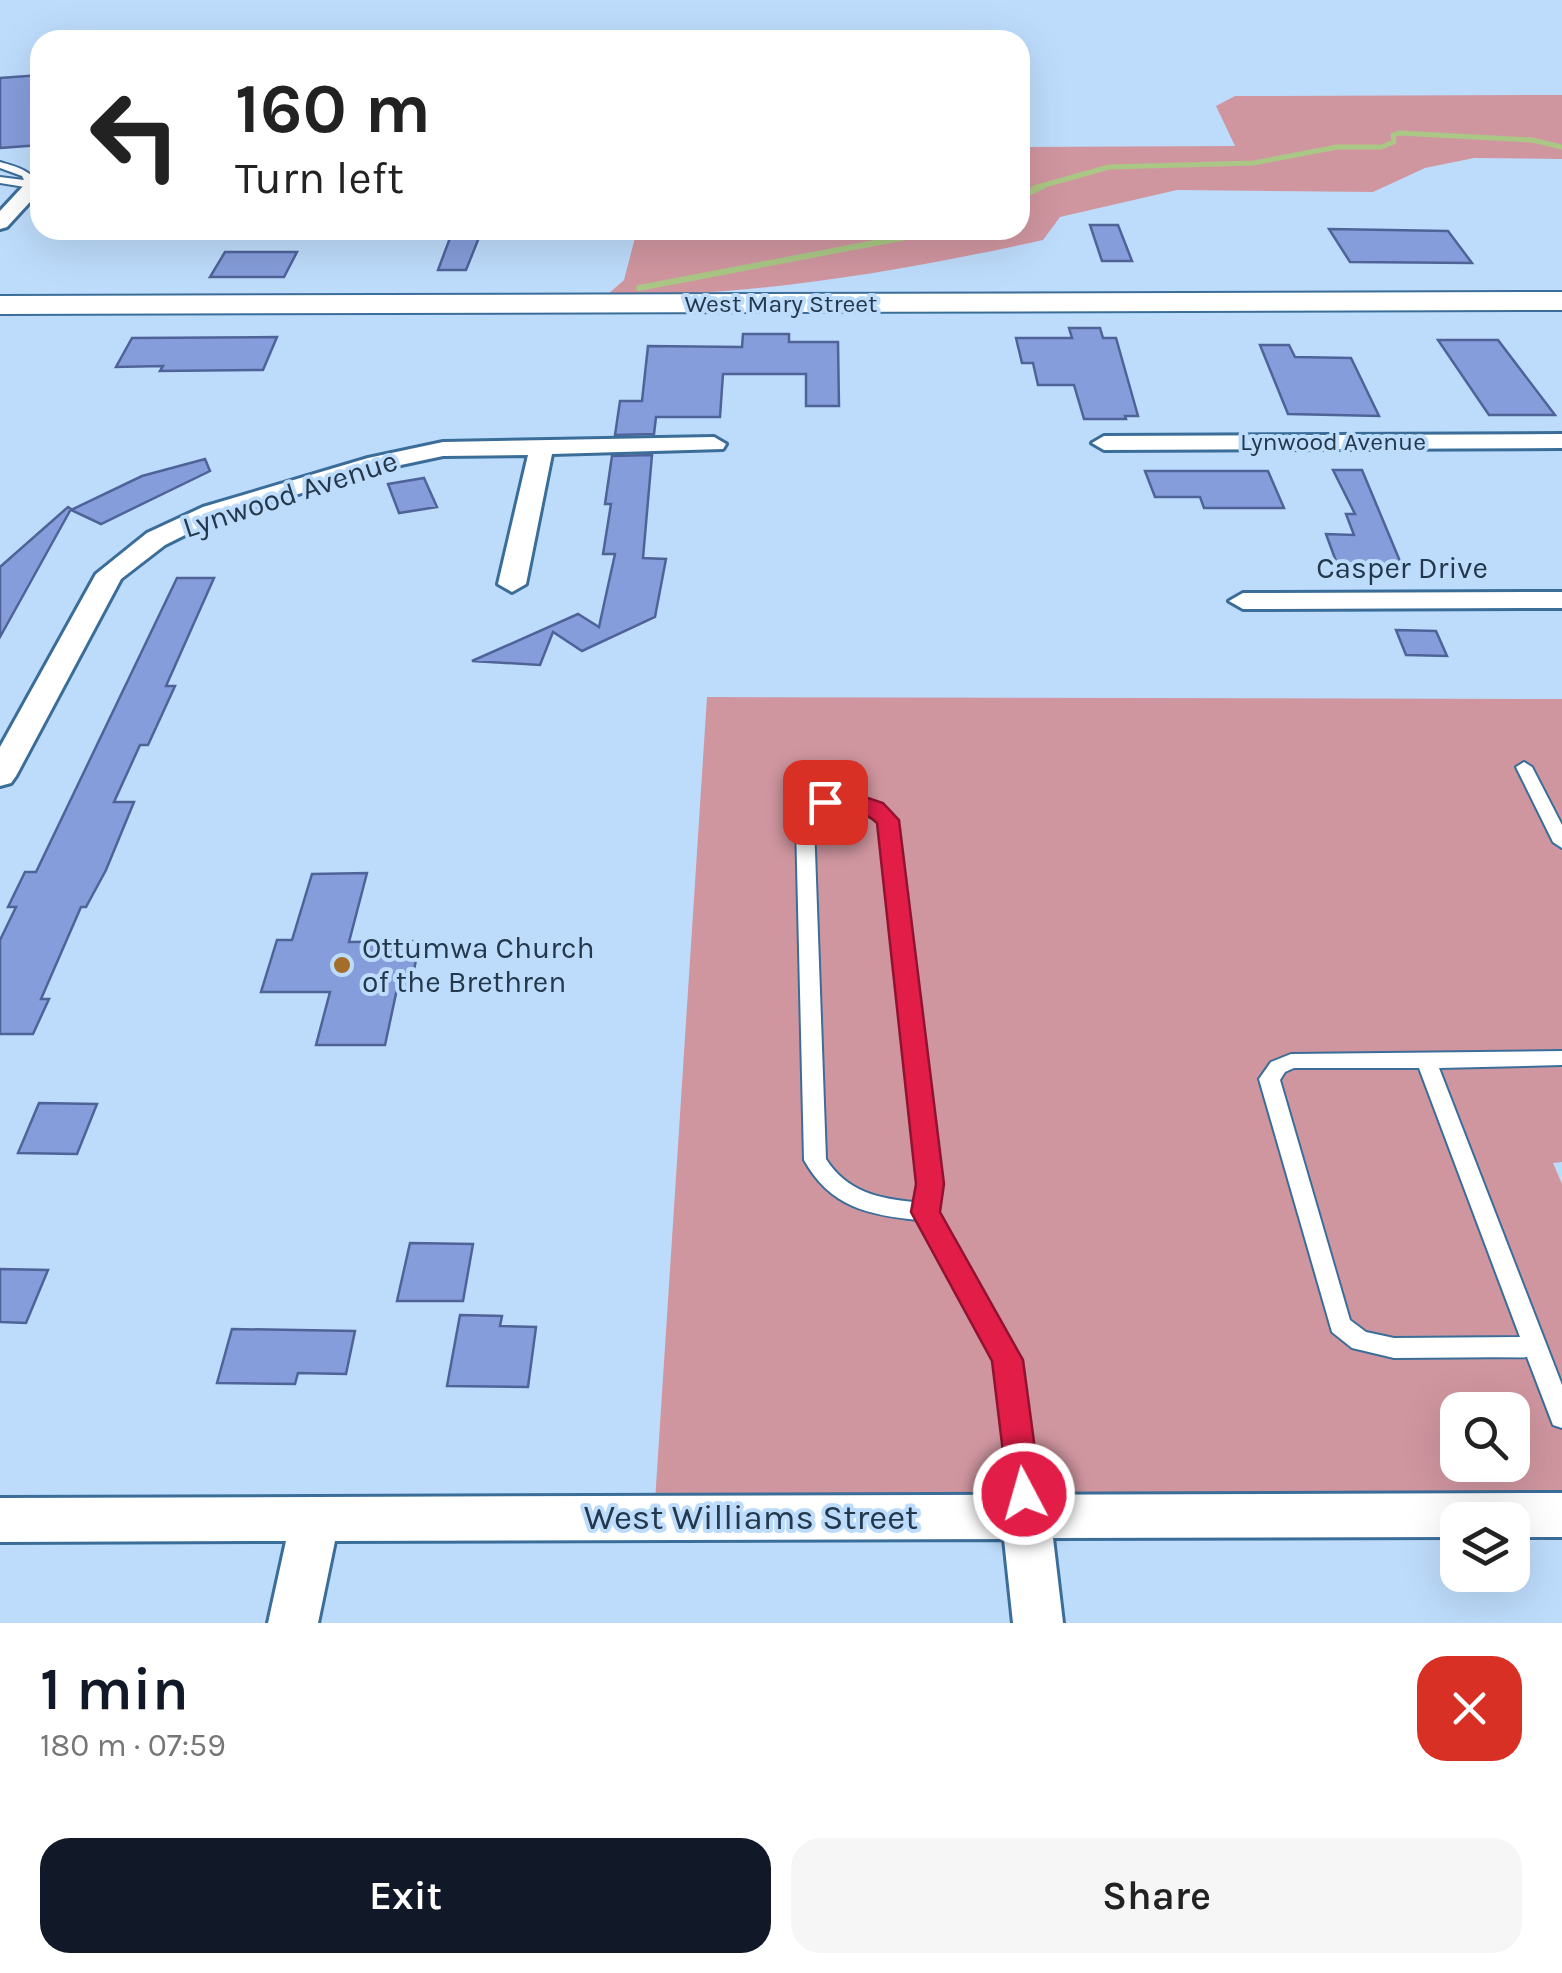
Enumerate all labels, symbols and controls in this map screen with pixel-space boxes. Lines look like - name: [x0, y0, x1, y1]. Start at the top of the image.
- text: 160 m: [235, 68, 431, 150]
- icon: left: [70, 70, 200, 200]
- text: Turn left: [235, 152, 404, 204]
- street label: West Mary Street: [684, 289, 878, 318]
- street label: Lynwood Avenue: [1240, 427, 1426, 456]
- street label: Lynwood Avenue: [178, 442, 402, 546]
- street label: Casper Drive: [1316, 550, 1488, 586]
- pin: [783, 760, 868, 845]
- icon: arrive: [798, 775, 853, 830]
- place label: Ottumwa Church of the Brethren: [362, 930, 595, 1000]
- marker: Ottumwa Church of the Brethren: [331, 954, 353, 976]
- map controls: [1440, 1392, 1530, 1592]
- button: search: [1440, 1392, 1530, 1482]
- position arrow: [972, 1442, 1076, 1546]
- street label: West Williams Street: [584, 1497, 918, 1538]
- button: layers: [1440, 1502, 1530, 1592]
- text: 1 min: [40, 1654, 189, 1724]
- button: close: [1417, 1656, 1522, 1761]
- text: 180 m · 07:59: [40, 1727, 226, 1764]
- button: Exit: [40, 1838, 771, 1953]
- button: Share: [791, 1838, 1522, 1953]

